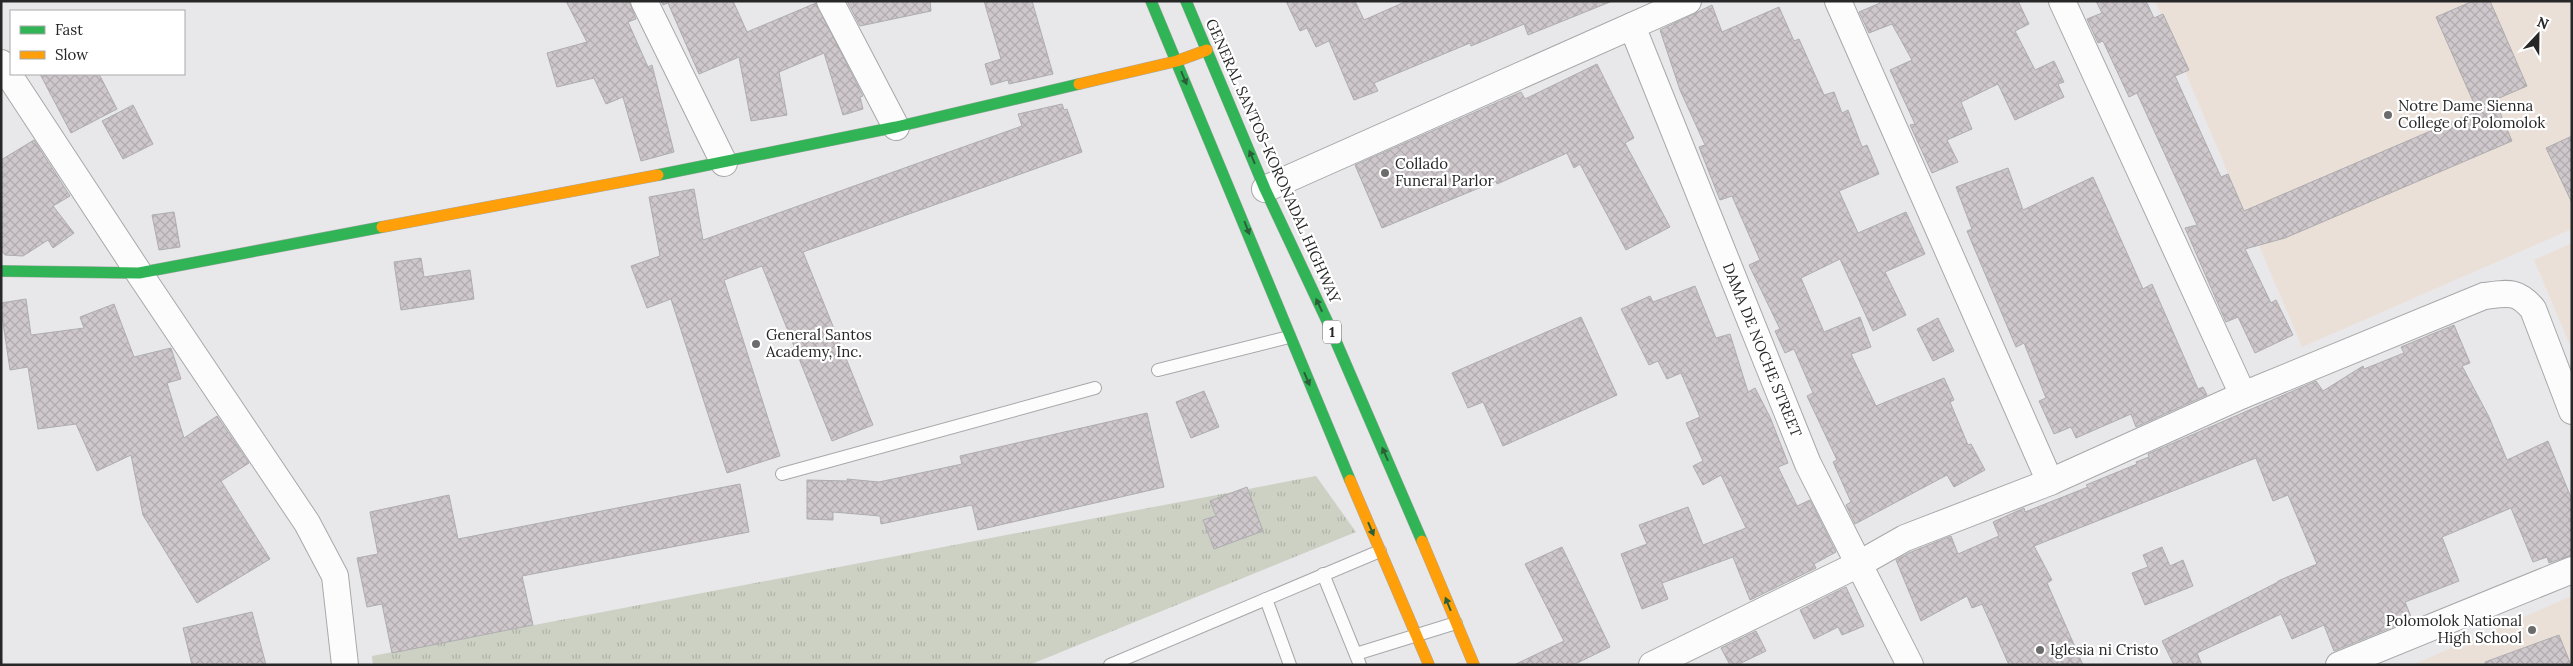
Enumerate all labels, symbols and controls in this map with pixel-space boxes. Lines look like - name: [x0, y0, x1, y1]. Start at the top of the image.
- legend: [10, 10, 185, 75]
- north arrow: [2513, 10, 2563, 60]
- text: N: [2534, 13, 2551, 33]
- street label: GENERAL SANTOS-KORONADAL HIGHWAY: [1202, 16, 1345, 306]
- text: Fast: [55, 20, 83, 39]
- text: Slow: [55, 45, 88, 64]
- one-way arrow: [1181, 71, 1189, 85]
- place label: Notre Dame Sienna College of Polomolok: [2398, 96, 2545, 132]
- marker: Notre Dame Sienna College of Polomolok: [2382, 109, 2394, 121]
- one-way arrow: [1248, 150, 1255, 165]
- place label: Collado Funeral Parlor: [1395, 154, 1494, 190]
- marker: Collado Funeral Parlor: [1379, 167, 1391, 179]
- one-way arrow: [1243, 221, 1251, 235]
- street label: DAMA DE NOCHE STREET: [1719, 260, 1806, 440]
- one-way arrow: [1315, 298, 1323, 312]
- road number: 1: [1323, 321, 1341, 344]
- place label: General Santos Academy, Inc.: [765, 325, 872, 361]
- marker: General Santos Academy, Inc.: [750, 338, 762, 350]
- one-way arrow: [1304, 372, 1312, 386]
- one-way arrow: [1380, 447, 1388, 461]
- one-way arrow: [1367, 522, 1375, 536]
- one-way arrow: [1444, 596, 1452, 611]
- place label: Polomolok National High School: [2386, 611, 2522, 647]
- marker: Polomolok National High School: [2526, 624, 2538, 636]
- place label: Iglesia ni Cristo: [2050, 640, 2159, 659]
- marker: Iglesia ni Cristo: [2034, 644, 2046, 656]

